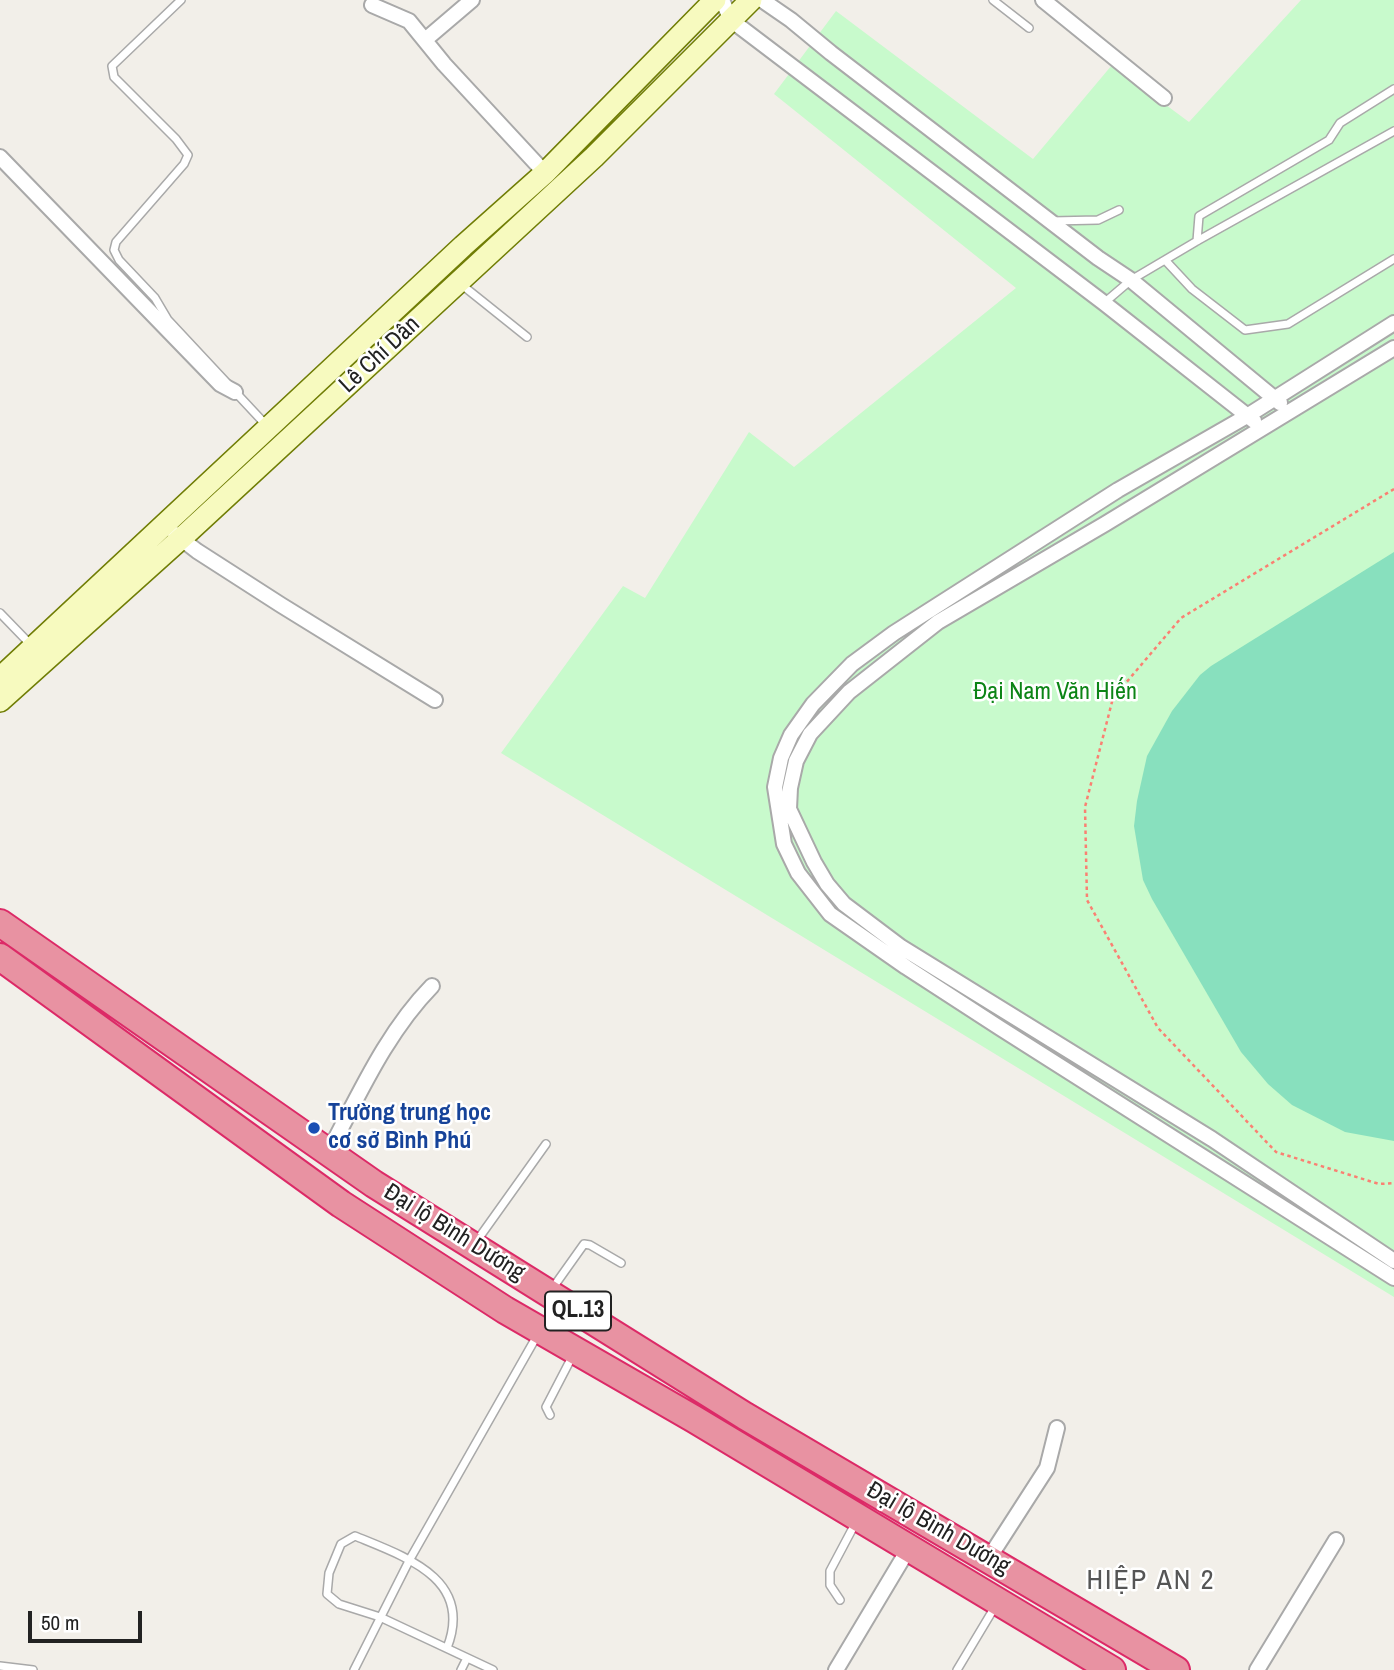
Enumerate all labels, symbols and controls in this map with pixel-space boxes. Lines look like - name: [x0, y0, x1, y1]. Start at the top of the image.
- street label: Lê Chí Dân: [334, 311, 426, 399]
- park label: Đại Nam Văn Hiến: [973, 679, 1137, 707]
- place label: Trường trung học cơ sở Bình Phú: [328, 1100, 491, 1156]
- marker: Trường trung học cơ sở Bình Phú: [306, 1120, 322, 1136]
- street label: Đại lộ Bình Dương: [378, 1178, 530, 1288]
- road number: QL.13: [545, 1292, 611, 1330]
- street label: Đại lộ Bình Dương: [861, 1476, 1015, 1582]
- district label: HIỆP AN 2: [1088, 1564, 1214, 1598]
- scale bar: [32, 1596, 145, 1640]
- text: 50 m: [41, 1608, 79, 1637]

